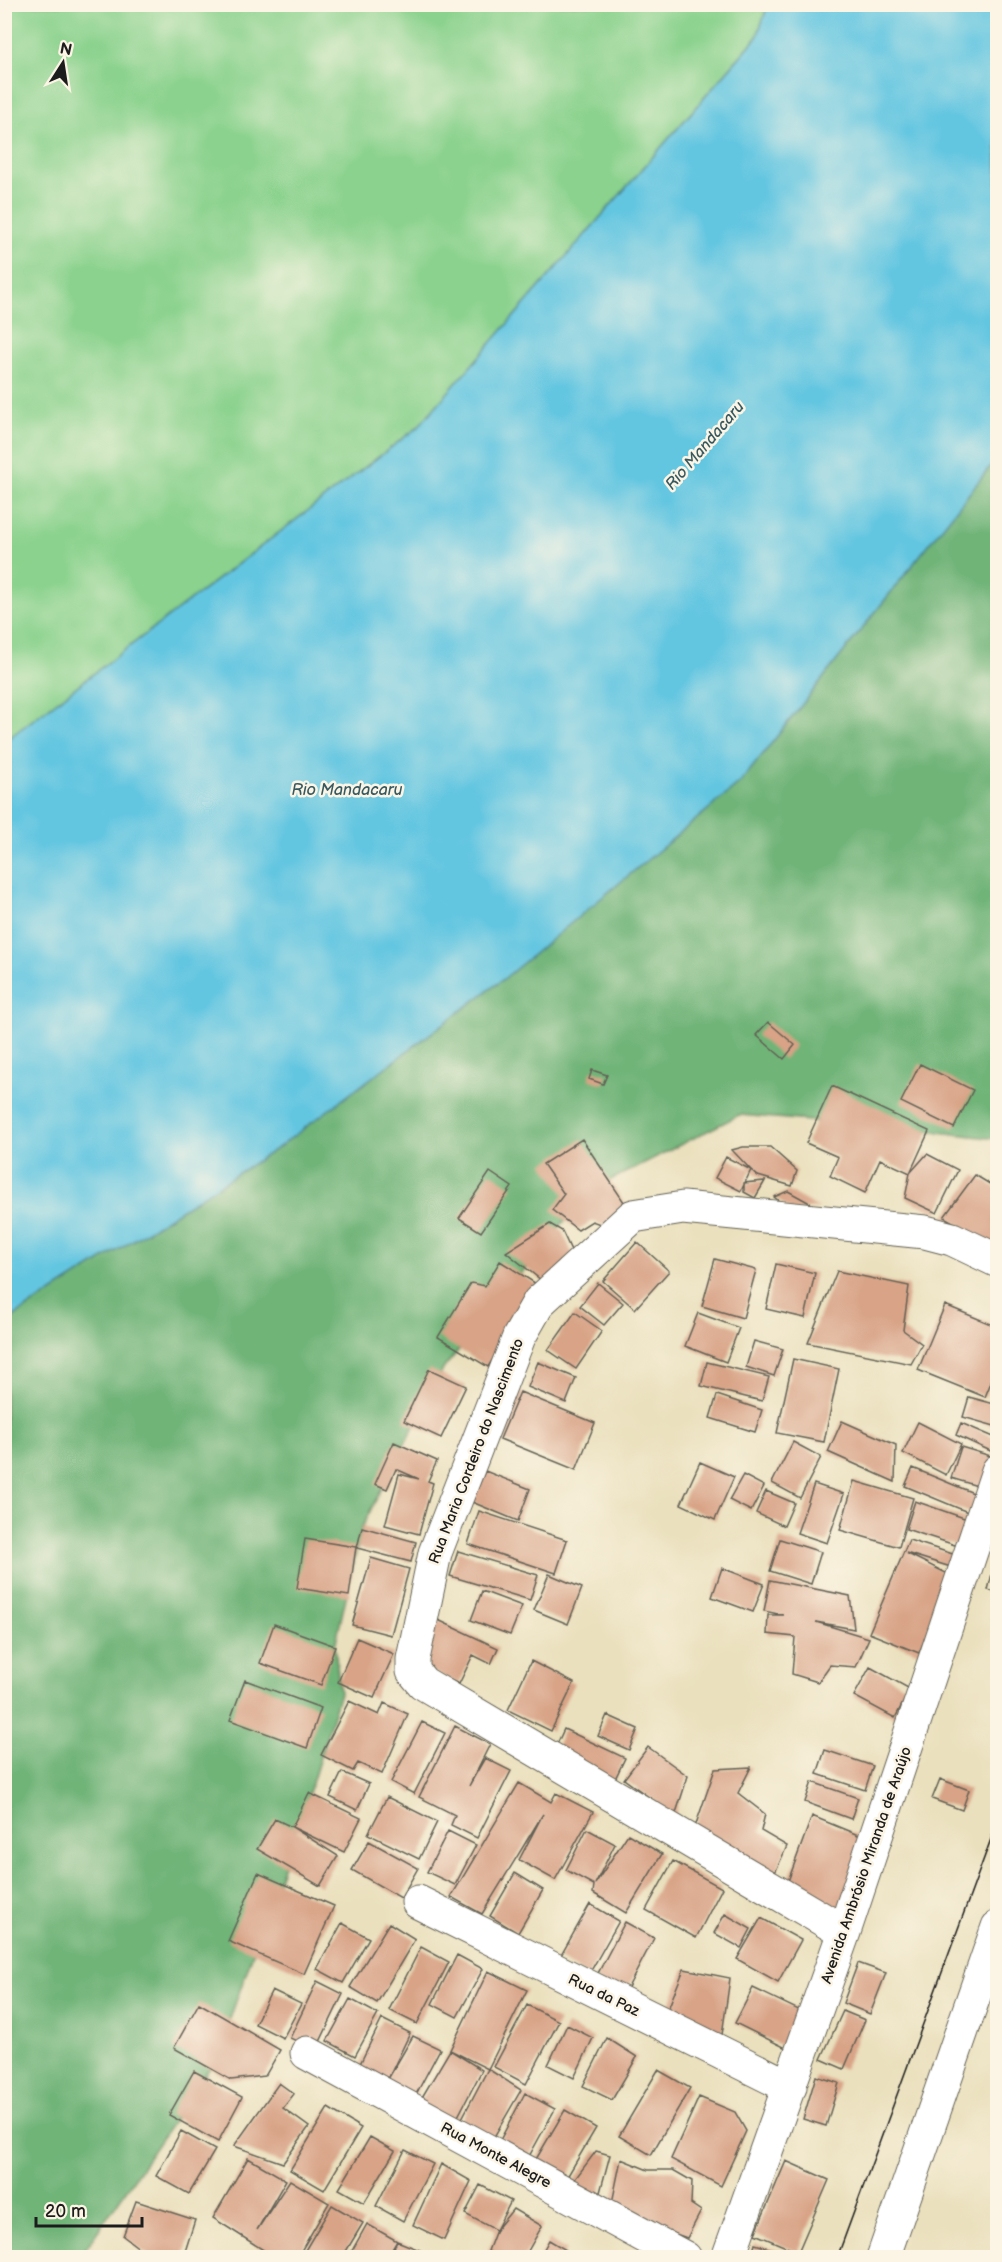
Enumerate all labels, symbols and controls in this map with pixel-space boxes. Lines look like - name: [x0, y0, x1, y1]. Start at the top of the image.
- north arrow: [33, 33, 93, 93]
- text: N: [58, 39, 74, 60]
- water label: Rio Mandacaru: [662, 398, 749, 494]
- water label: Rio Mandacaru: [292, 781, 403, 800]
- street label: Rua Maria Cordeiro do Nascimento: [425, 1336, 528, 1566]
- street label: Avenida Ambrósio Miranda de Araújo: [817, 1744, 916, 1986]
- street label: Rua da Paz: [565, 1970, 643, 2021]
- street label: Rua Monte Alegre: [437, 2118, 554, 2193]
- scale bar: [36, 2190, 142, 2228]
- text: 20 m: [45, 2201, 86, 2222]

